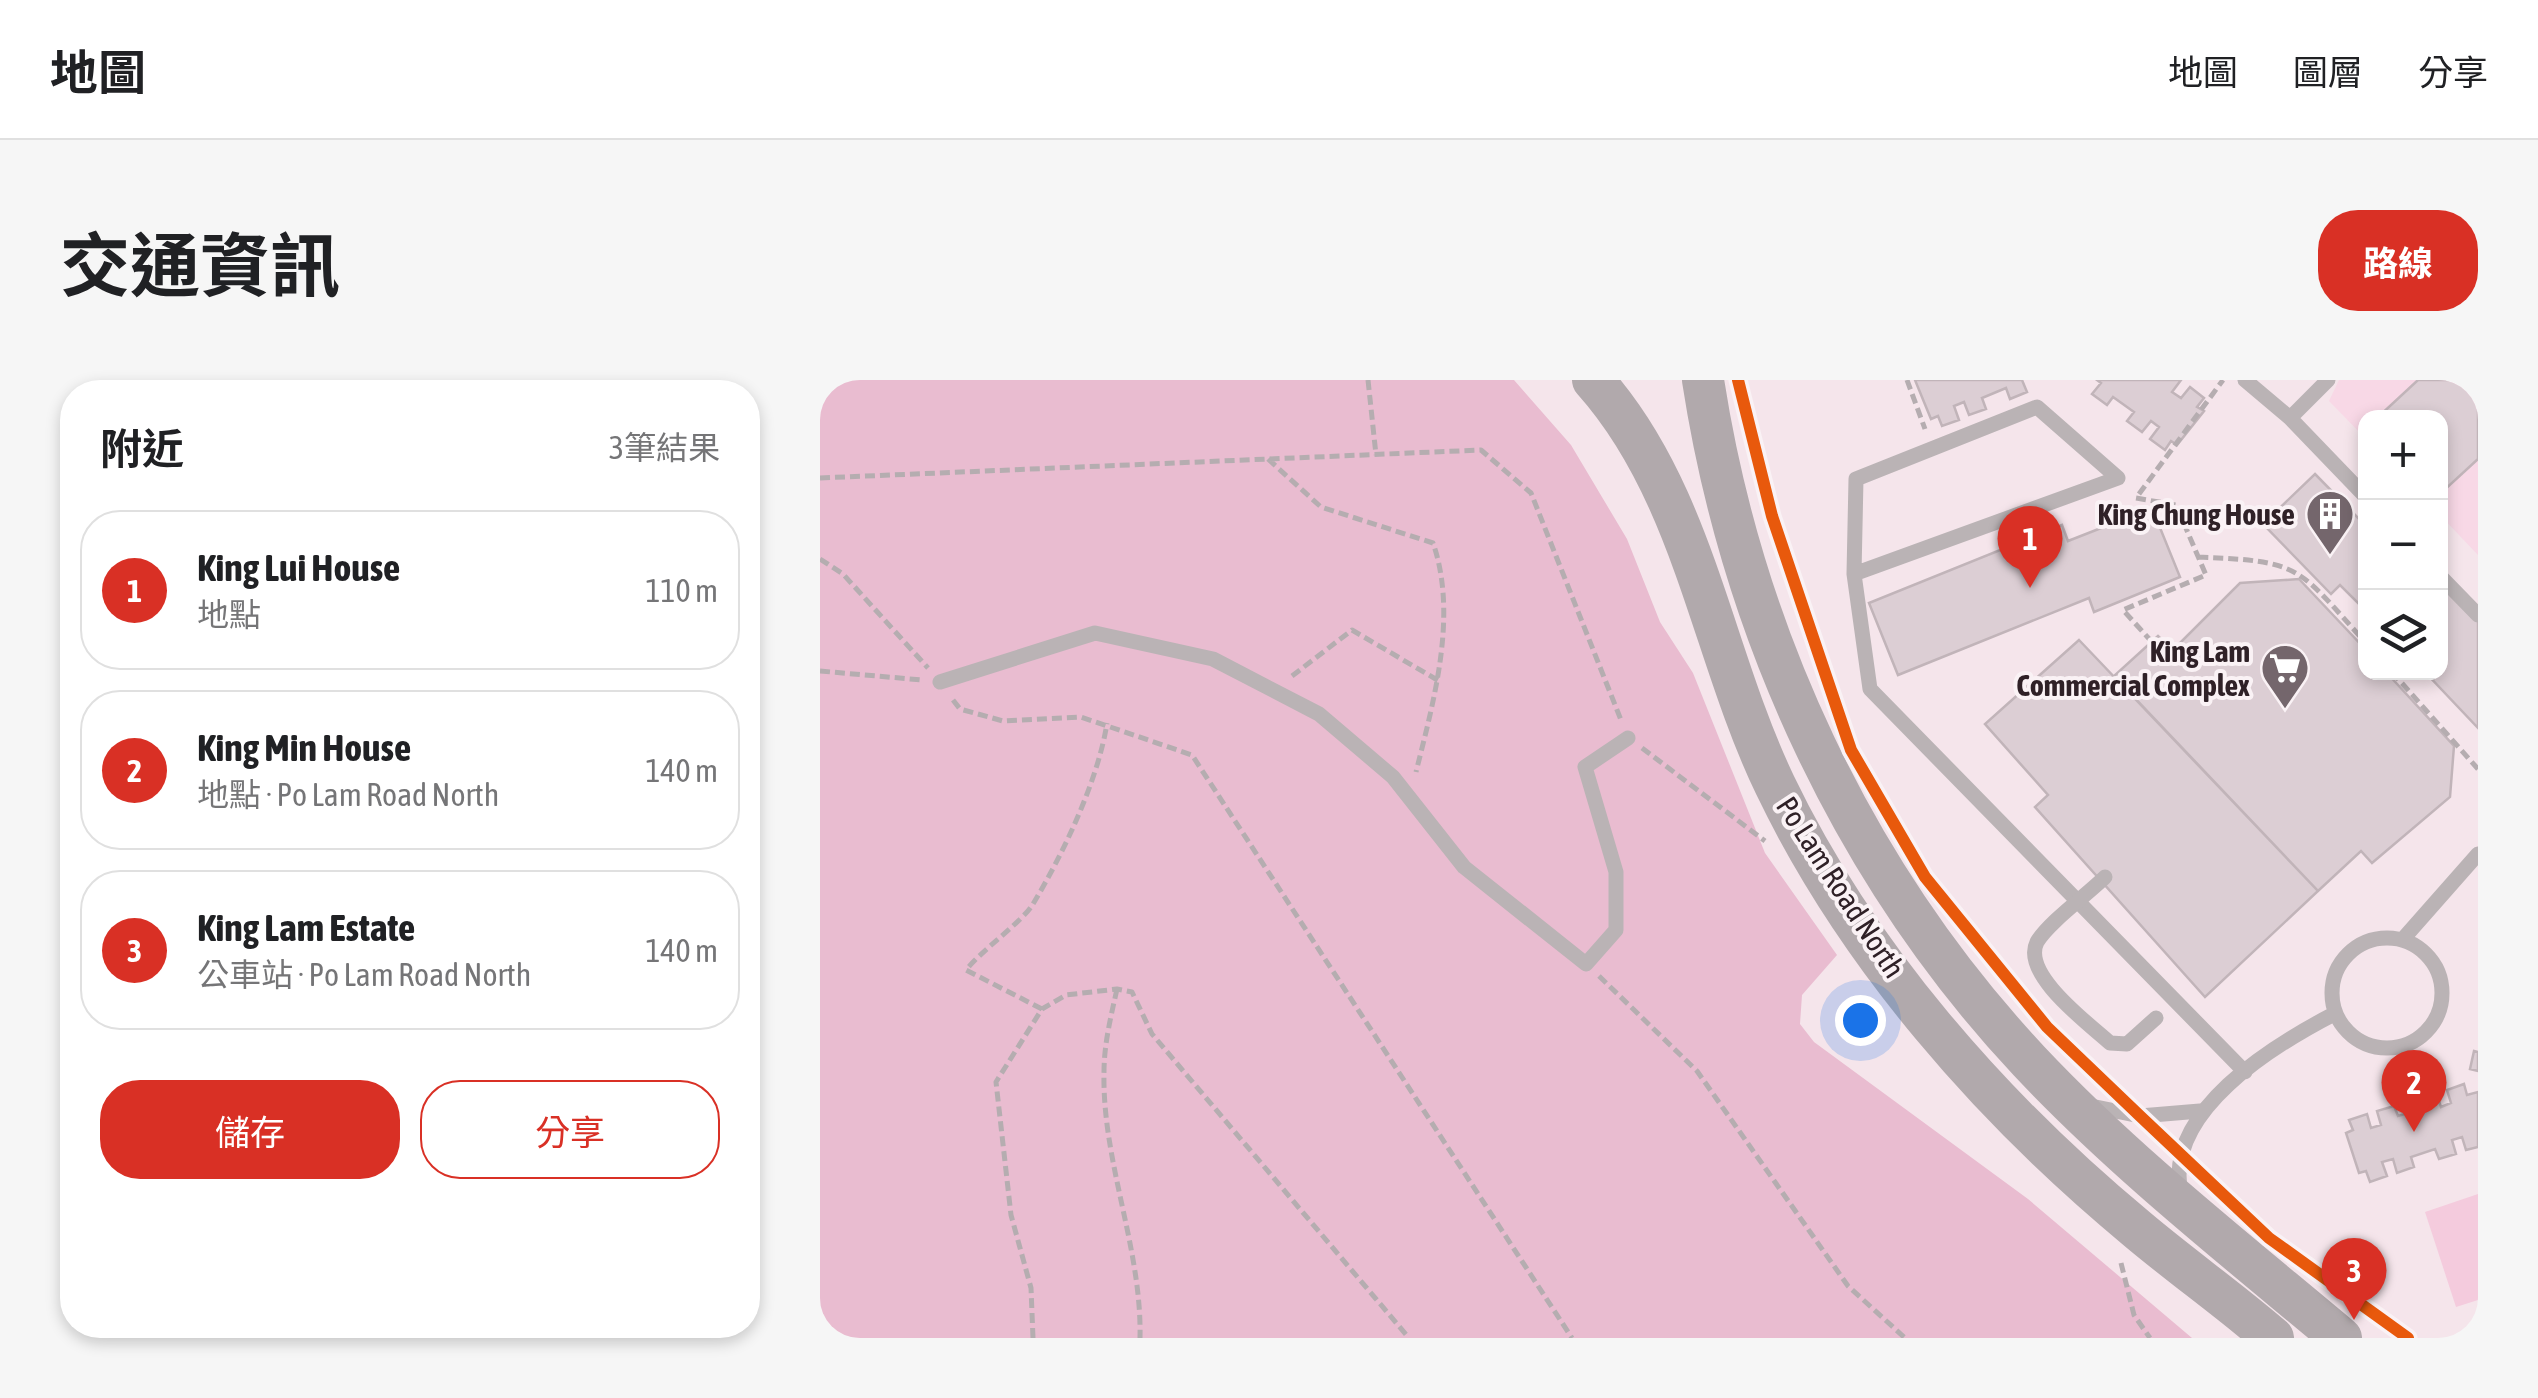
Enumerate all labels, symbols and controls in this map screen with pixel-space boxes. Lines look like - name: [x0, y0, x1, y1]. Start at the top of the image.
- text: 地圖: [50, 45, 146, 100]
- text: 地圖: [2168, 52, 2238, 92]
- text: 圖層: [2293, 52, 2363, 92]
- text: 分享: [2418, 52, 2488, 92]
- button: 路線: [2318, 210, 2478, 311]
- text: 交通資訊: [60, 226, 340, 306]
- map controls: [2358, 410, 2448, 680]
- button: +: [2358, 410, 2448, 500]
- text: 附近: [100, 425, 184, 473]
- text: 3筆結果: [609, 429, 720, 466]
- building icon: King Chung House: [2304, 488, 2356, 556]
- place label: King Chung House: [2098, 497, 2295, 531]
- button: −: [2358, 500, 2448, 590]
- pin: 1: [1998, 506, 2062, 588]
- text: King Lui House: [197, 546, 400, 589]
- text: 1: [127, 572, 142, 609]
- text: 110 m: [645, 572, 718, 609]
- button: layers: [2358, 590, 2448, 680]
- text: 地點: [197, 596, 261, 633]
- place label: King Lam Commercial Complex: [2016, 634, 2250, 702]
- supermarket icon: King Lam Commercial Complex: [2259, 642, 2311, 710]
- text: King Min House: [197, 726, 411, 769]
- text: 2: [127, 752, 142, 789]
- text: 140 m: [645, 752, 718, 789]
- text: 地點 · Po Lam Road North: [197, 776, 499, 813]
- street label: Po Lam Road North: [1770, 790, 1912, 984]
- text: King Lam Estate: [197, 906, 415, 949]
- text: 3: [127, 932, 142, 969]
- text: 140 m: [645, 932, 718, 969]
- text: 公車站 · Po Lam Road North: [197, 956, 531, 993]
- your location: [1835, 995, 1886, 1046]
- pin: 2: [2382, 1050, 2446, 1132]
- button: 儲存: [100, 1080, 400, 1179]
- button: 分享: [420, 1080, 720, 1179]
- pin: 3: [2322, 1238, 2386, 1320]

